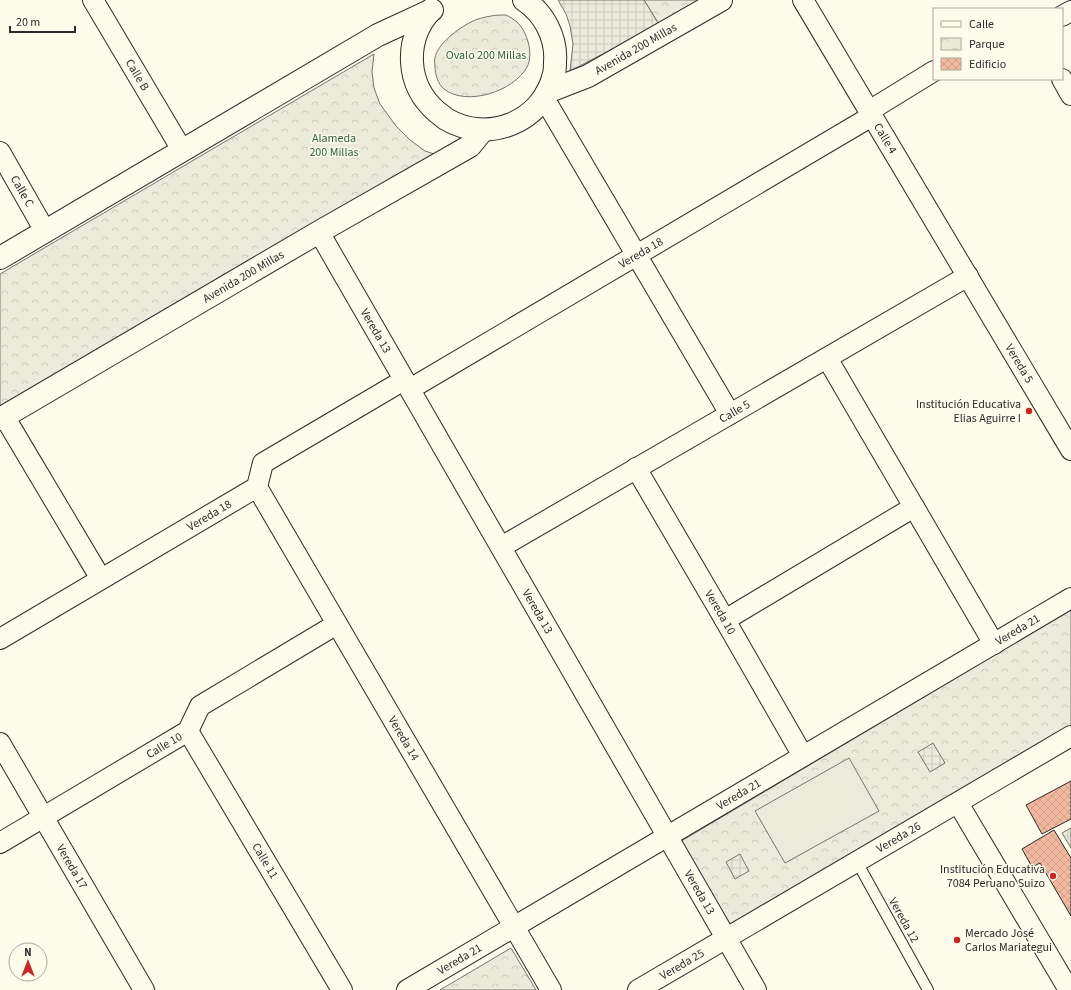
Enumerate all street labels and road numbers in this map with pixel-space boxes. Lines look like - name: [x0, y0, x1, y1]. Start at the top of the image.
- street label: Avenida 200 Millas: [592, 19, 680, 79]
- street label: Calle B: [121, 56, 153, 94]
- street label: Calle 4: [869, 120, 901, 157]
- street label: Calle C: [6, 172, 38, 211]
- street label: Vereda 18: [616, 233, 666, 273]
- street label: Avenida 200 Millas: [200, 246, 287, 307]
- street label: Vereda 13: [356, 306, 395, 357]
- street label: Vereda 5: [1001, 341, 1037, 387]
- street label: Calle 5: [716, 396, 754, 428]
- street label: Vereda 18: [184, 496, 235, 536]
- street label: Vereda 13: [518, 586, 557, 637]
- street label: Vereda 10: [700, 587, 740, 638]
- street label: Vereda 21: [992, 610, 1043, 650]
- street label: Vereda 14: [384, 713, 423, 764]
- street label: Calle 10: [143, 728, 186, 763]
- street label: Vereda 21: [713, 775, 764, 814]
- street label: Vereda 26: [873, 818, 924, 857]
- street label: Calle 11: [247, 840, 282, 882]
- street label: Vereda 17: [52, 841, 91, 892]
- street label: Vereda 13: [680, 867, 719, 918]
- street label: Vereda 12: [884, 895, 923, 946]
- street label: Vereda 21: [434, 940, 485, 979]
- street label: Vereda 25: [657, 945, 708, 984]

